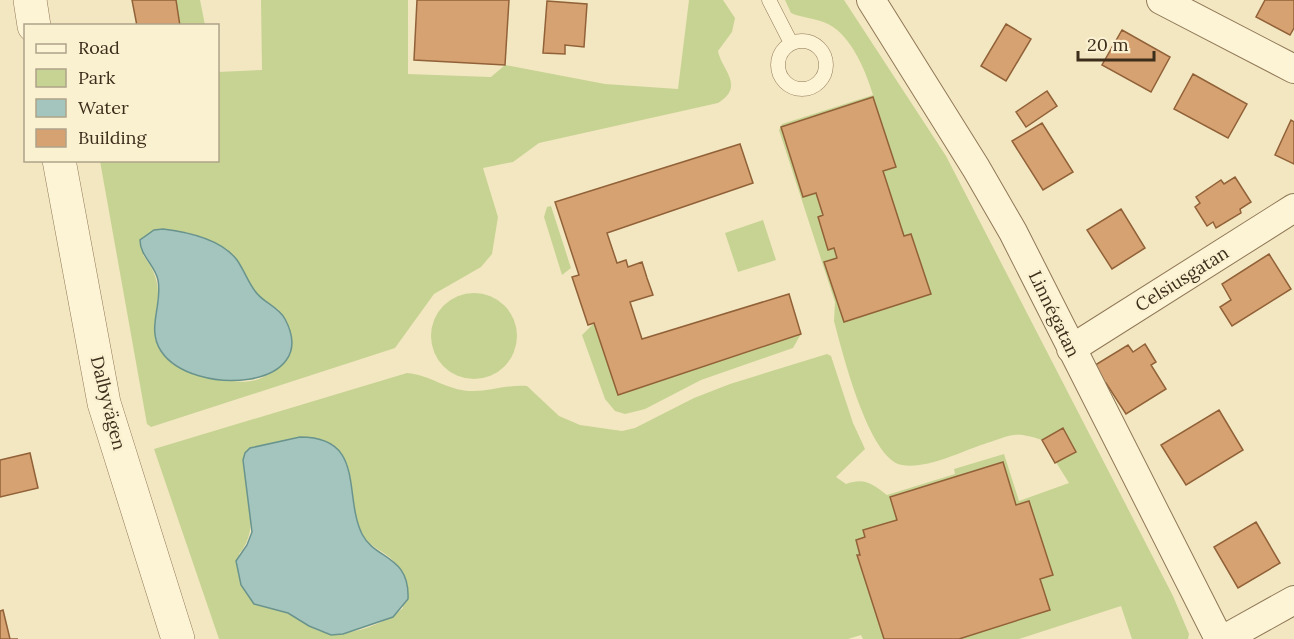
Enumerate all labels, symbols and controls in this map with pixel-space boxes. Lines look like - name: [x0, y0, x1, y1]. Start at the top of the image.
- legend: [24, 24, 219, 162]
- scale bar: [1078, 24, 1154, 62]
- text: 20 m: [1087, 33, 1129, 56]
- text: Road: [78, 36, 120, 59]
- text: Park: [78, 66, 116, 89]
- text: Water: [78, 96, 129, 119]
- text: Building: [78, 126, 148, 149]
- street label: Celsiusgatan: [1131, 241, 1233, 316]
- street label: Linnégatan: [1024, 267, 1085, 361]
- street label: Dalbyvägen: [86, 353, 131, 452]

